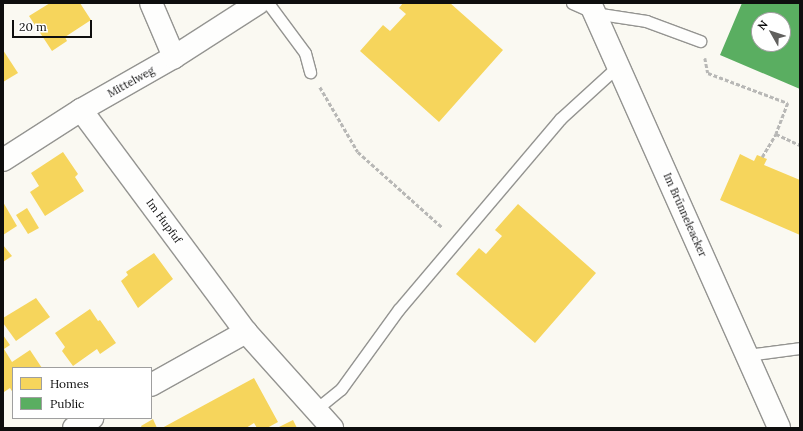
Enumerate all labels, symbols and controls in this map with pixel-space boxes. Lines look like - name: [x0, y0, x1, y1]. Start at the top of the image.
- scale bar: [14, 12, 94, 38]
- north arrow: [751, 12, 791, 52]
- text: N: [754, 17, 771, 33]
- text: 20 m: [19, 19, 47, 34]
- street label: Mittelweg: [105, 64, 157, 100]
- street label: Im Brünneleacker: [661, 171, 709, 259]
- street label: Im Hupfuf: [143, 196, 185, 246]
- legend: [12, 367, 152, 419]
- text: Homes: [50, 376, 89, 391]
- text: Public: [50, 396, 84, 411]

